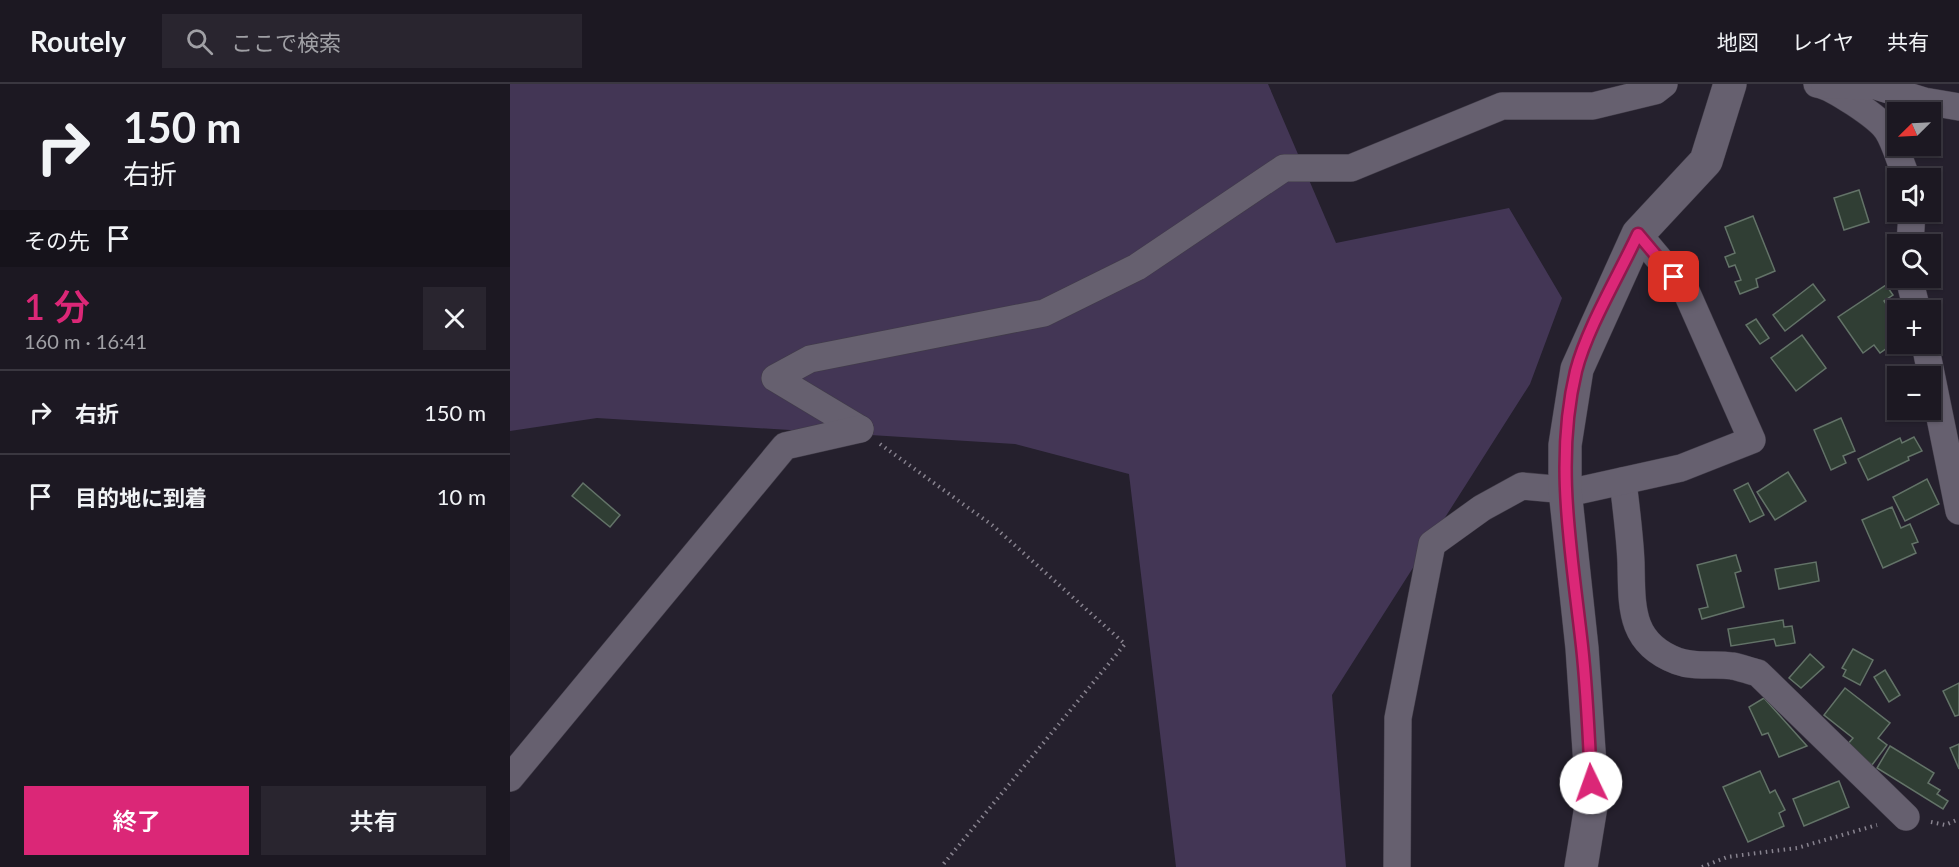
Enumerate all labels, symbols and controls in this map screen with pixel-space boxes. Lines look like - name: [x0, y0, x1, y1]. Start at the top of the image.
- search box: [162, 14, 582, 68]
- text: Routely: [30, 24, 126, 58]
- icon: search: [183, 25, 216, 58]
- text: ここで検索: [231, 29, 341, 56]
- text: 地図: [1717, 29, 1759, 54]
- text: レイヤ: [1792, 29, 1854, 54]
- text: 共有: [1887, 29, 1929, 54]
- text: 150 m: [123, 102, 241, 152]
- north arrow: [1887, 102, 1941, 156]
- map controls: [1887, 102, 1941, 420]
- icon: right: [24, 108, 102, 186]
- text: 右折: [123, 157, 177, 190]
- button: sound: [1887, 168, 1941, 222]
- icon: arrive: [102, 222, 135, 255]
- text: その先: [24, 227, 90, 254]
- button: search: [1887, 234, 1941, 288]
- pin: [1648, 251, 1699, 302]
- icon: arrive: [1657, 260, 1690, 293]
- text: 1 分: [24, 284, 90, 328]
- button: close: [423, 287, 486, 350]
- button: +: [1887, 300, 1941, 354]
- text: 160 m · 16:41: [24, 329, 147, 353]
- button: −: [1887, 366, 1941, 420]
- icon: right: [24, 396, 57, 429]
- text: 150 m: [424, 399, 486, 426]
- text: 右折: [75, 400, 119, 427]
- icon: arrive: [24, 480, 57, 513]
- text: 10 m: [437, 483, 486, 510]
- text: 目的地に到着: [75, 484, 207, 511]
- position arrow: [1559, 751, 1623, 815]
- button: 終了: [24, 786, 249, 855]
- button: 共有: [261, 786, 486, 855]

